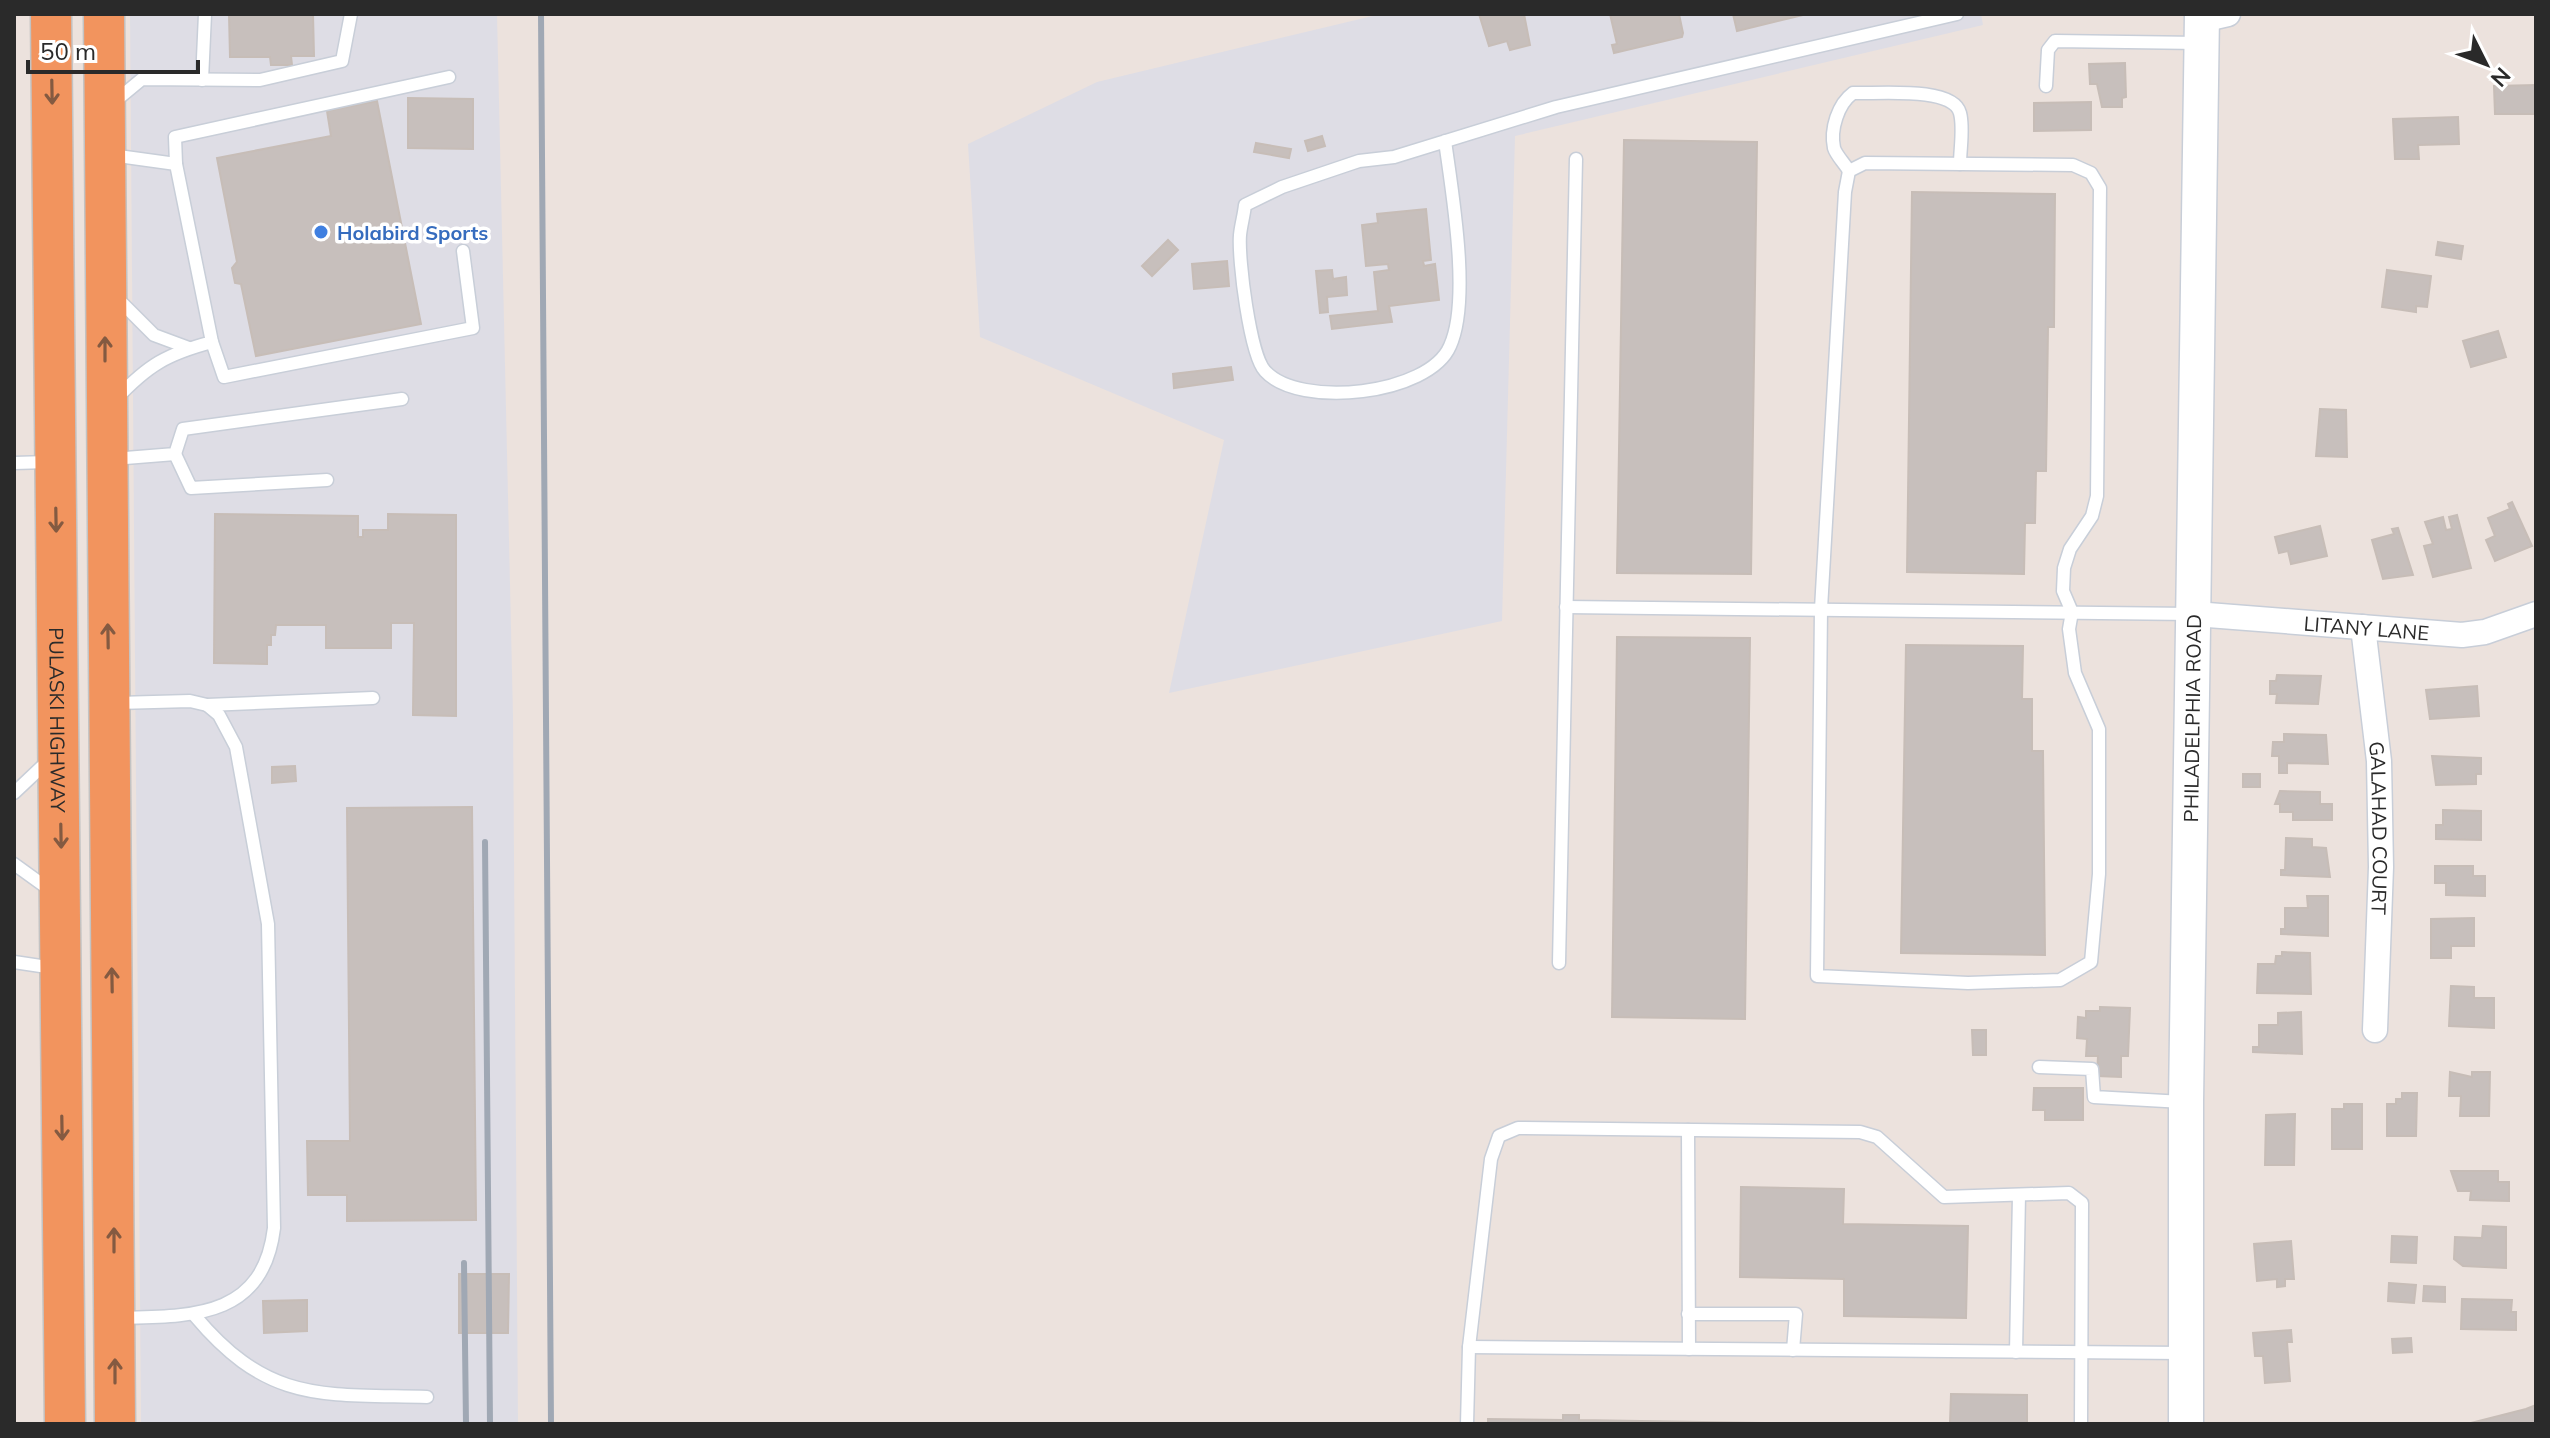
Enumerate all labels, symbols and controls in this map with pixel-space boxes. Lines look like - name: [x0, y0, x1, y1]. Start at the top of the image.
- scale bar: [28, 24, 198, 74]
- north arrow: [2446, 24, 2526, 104]
- text: 50 m: [40, 36, 96, 66]
- text: N: [2485, 62, 2517, 93]
- one-way arrow: [44, 78, 60, 105]
- place label: Holabird Sports: [337, 220, 488, 245]
- marker: Holabird Sports: [312, 223, 330, 241]
- one-way arrow: [97, 336, 113, 363]
- one-way arrow: [48, 506, 64, 533]
- street label: LITANY LANE: [2303, 610, 2430, 645]
- street label: PHILADELPHIA ROAD: [2178, 614, 2206, 822]
- one-way arrow: [100, 623, 116, 650]
- street label: PULASKI HIGHWAY: [45, 627, 71, 814]
- street label: GALAHAD COURT: [2364, 740, 2394, 915]
- one-way arrow: [53, 822, 69, 849]
- one-way arrow: [104, 967, 120, 994]
- one-way arrow: [54, 1114, 70, 1141]
- one-way arrow: [106, 1227, 122, 1254]
- one-way arrow: [107, 1358, 123, 1385]

